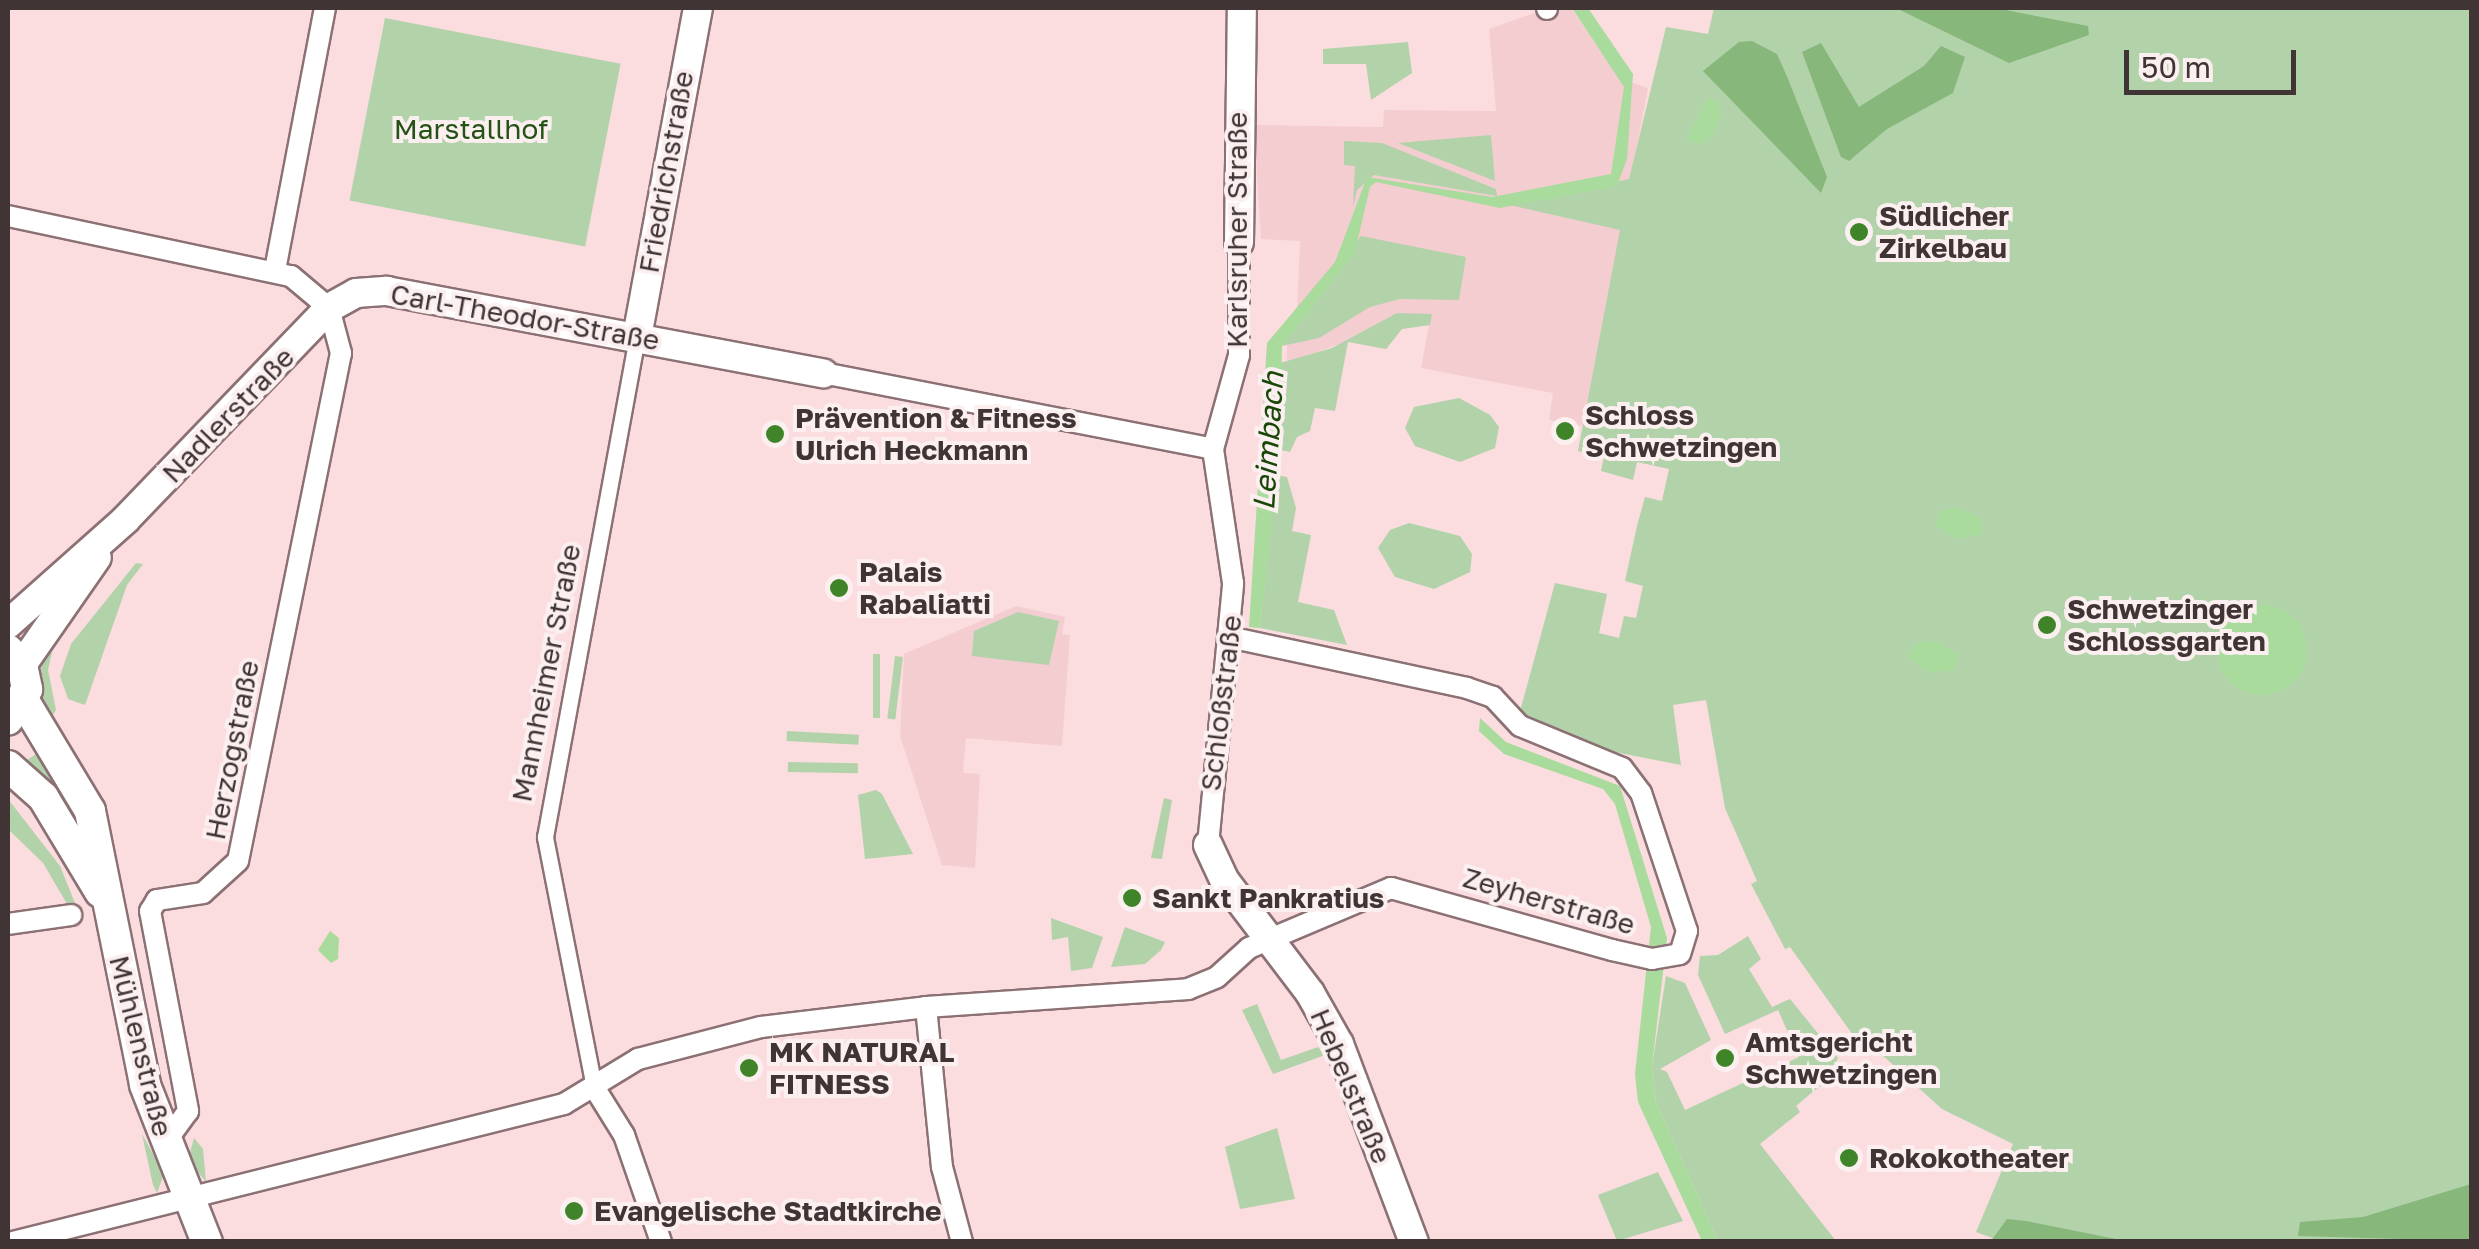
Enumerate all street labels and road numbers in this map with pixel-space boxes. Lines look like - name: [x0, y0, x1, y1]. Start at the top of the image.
- street label: Friedrichstraße: [632, 68, 700, 276]
- street label: Karlsruher Straße: [1220, 112, 1254, 348]
- street label: Carl-Theodor-Straße: [388, 277, 662, 357]
- street label: Nadlerstraße: [155, 340, 301, 490]
- street label: Mannheimer Straße: [505, 541, 587, 805]
- street label: Schloßstraße: [1194, 613, 1248, 793]
- street label: Herzogstraße: [198, 657, 266, 843]
- street label: Zeyherstraße: [1459, 860, 1639, 942]
- street label: Mühlenstraße: [102, 952, 180, 1140]
- street label: Hebelstraße: [1303, 1004, 1399, 1168]

